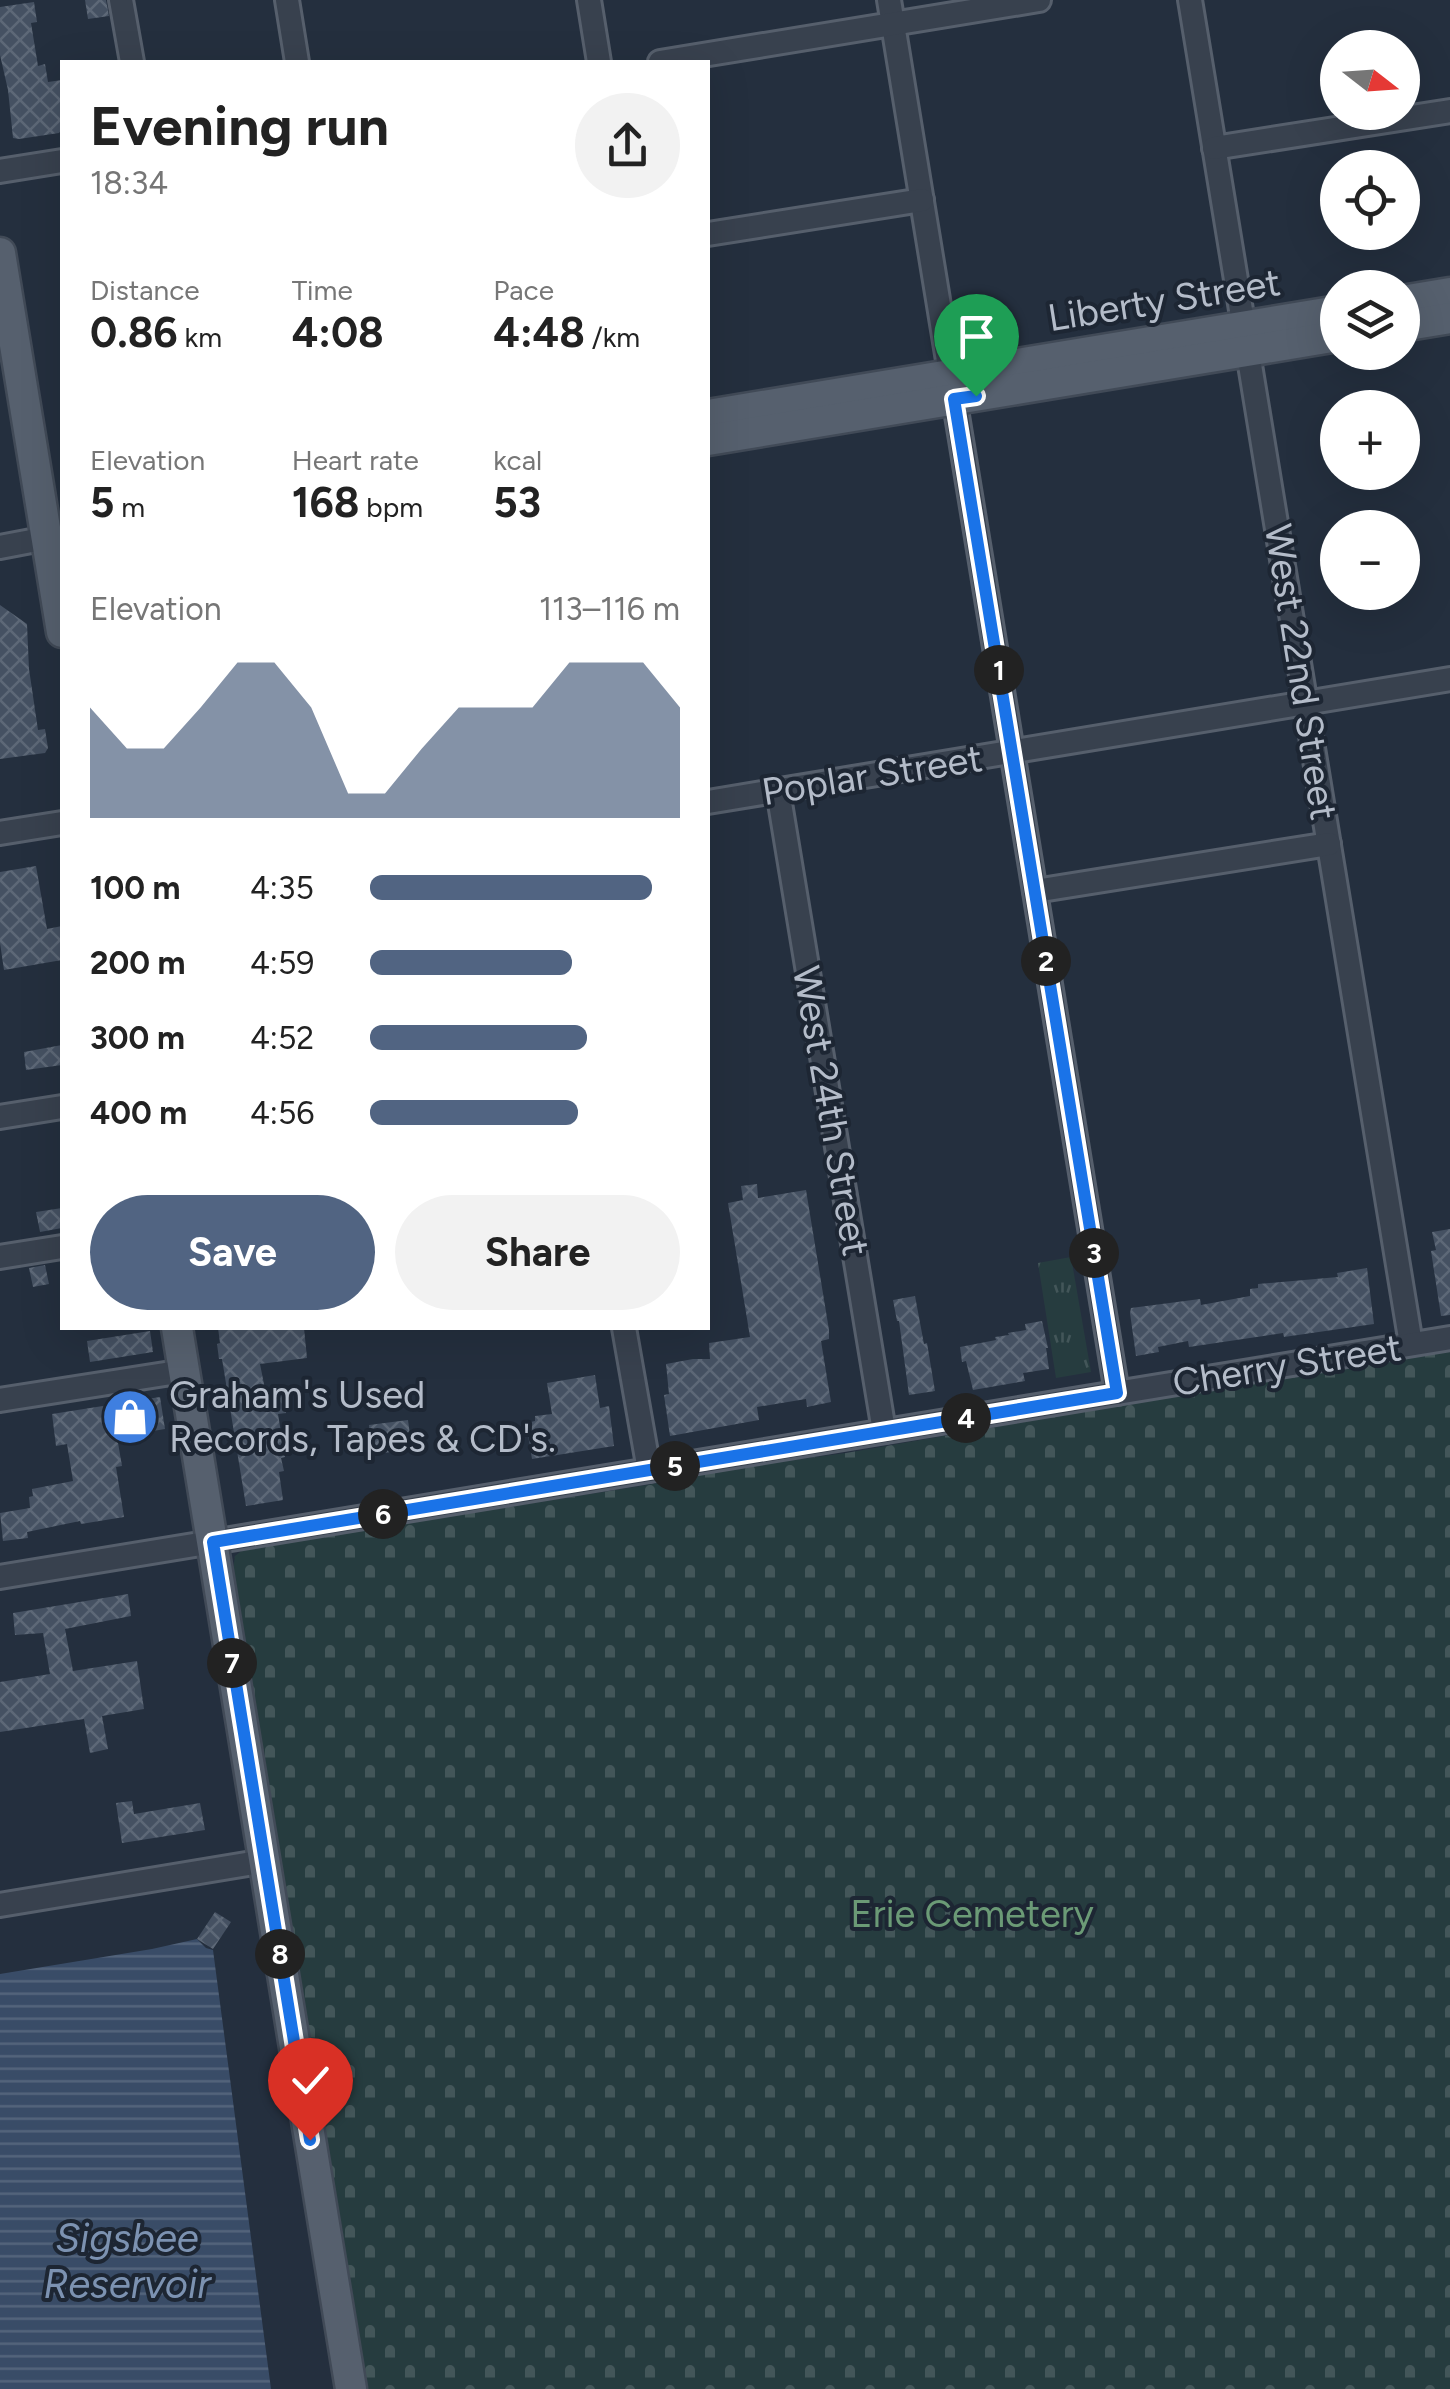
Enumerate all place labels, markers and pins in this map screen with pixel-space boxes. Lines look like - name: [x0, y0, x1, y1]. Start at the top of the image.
- pin: [934, 294, 1019, 397]
- pin: 1: [974, 645, 1024, 695]
- pin: 2: [1021, 936, 1071, 986]
- pin: 3: [1069, 1228, 1119, 1278]
- place label: Graham's Used Records, Tapes & CD's.: [169, 1372, 556, 1462]
- shop icon: Graham's Used Records, Tapes & CD's.: [100, 1387, 160, 1447]
- pin: 4: [941, 1393, 991, 1443]
- pin: 5: [650, 1441, 700, 1491]
- pin: 6: [358, 1489, 408, 1539]
- pin: 7: [207, 1638, 257, 1688]
- pin: 8: [255, 1929, 305, 1979]
- pin: [268, 2038, 353, 2141]

